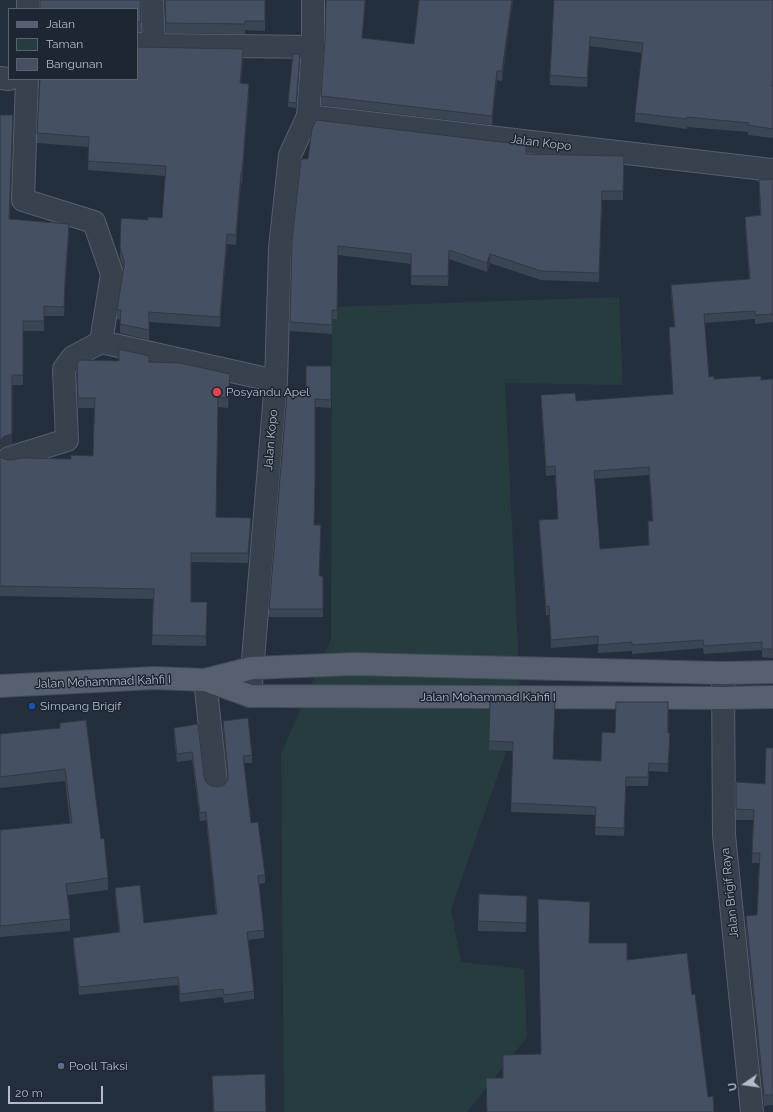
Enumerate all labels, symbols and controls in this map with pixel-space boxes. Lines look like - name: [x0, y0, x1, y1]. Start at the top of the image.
- legend: [8, 8, 138, 80]
- text: Jalan: [46, 17, 75, 31]
- text: Taman: [46, 37, 83, 51]
- text: Bangunan: [46, 57, 103, 71]
- street label: Jalan Kopo: [510, 132, 572, 154]
- place label: Posyandu Apel: [226, 385, 310, 399]
- marker: Posyandu Apel: [211, 386, 223, 398]
- street label: Jalan Kopo: [261, 409, 281, 471]
- street label: Jalan Mohammad Kahfi I: [35, 672, 171, 692]
- street label: Jalan Mohammad Kahfi I: [420, 690, 556, 704]
- place label: Simpang Brigif: [40, 699, 121, 713]
- marker: Simpang Brigif: [27, 701, 37, 711]
- street label: Jalan Brigif Raya: [718, 847, 742, 939]
- place label: Pooll Taksi: [69, 1059, 128, 1073]
- marker: Pooll Taksi: [56, 1061, 66, 1071]
- north arrow: [725, 1064, 765, 1104]
- scale bar: [10, 1078, 105, 1104]
- text: U: [726, 1081, 740, 1092]
- text: 20 m: [15, 1086, 43, 1100]

